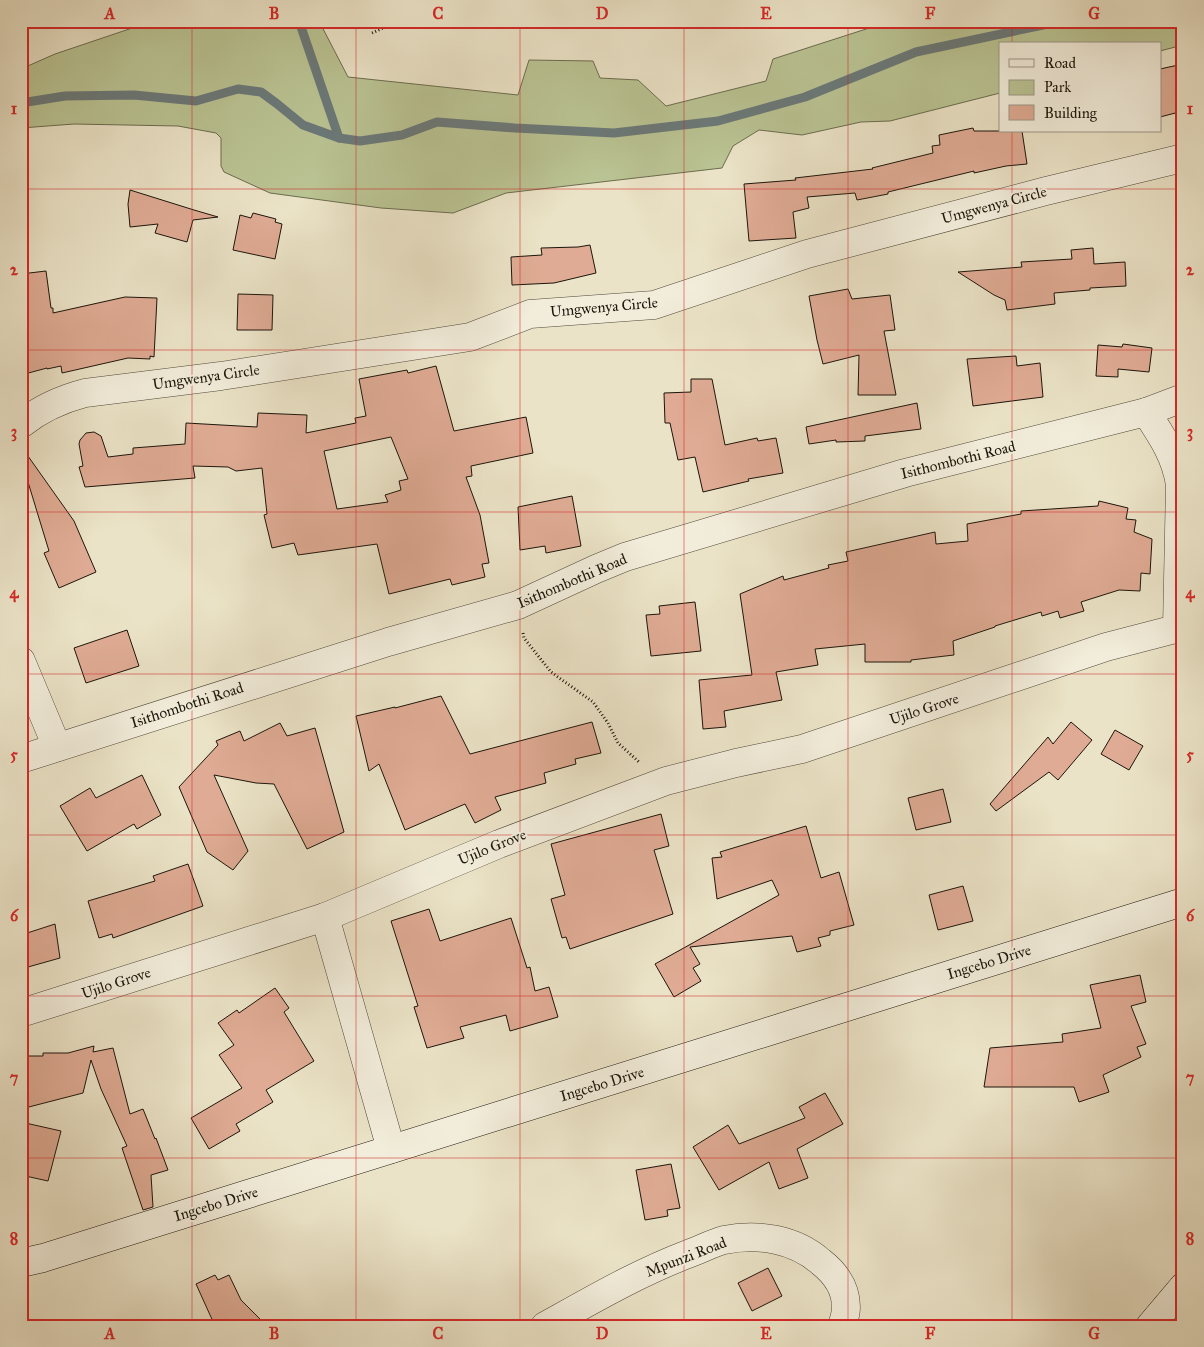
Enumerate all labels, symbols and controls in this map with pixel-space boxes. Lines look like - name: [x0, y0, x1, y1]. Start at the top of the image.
- text: A: [104, 4, 116, 23]
- text: B: [269, 4, 279, 23]
- text: C: [433, 4, 444, 23]
- text: D: [596, 4, 609, 23]
- text: E: [760, 4, 772, 23]
- text: F: [925, 4, 936, 23]
- text: G: [1088, 4, 1100, 23]
- legend: [999, 42, 1162, 132]
- text: Road: [1044, 54, 1076, 72]
- text: Park: [1044, 78, 1071, 96]
- text: 1: [11, 99, 18, 118]
- text: 1: [1187, 99, 1194, 118]
- text: Building: [1044, 104, 1098, 122]
- street label: Umgwenya Circle: [939, 182, 1049, 228]
- text: 2: [10, 260, 19, 279]
- text: 2: [1186, 260, 1195, 279]
- street label: Umgwenya Circle: [549, 293, 659, 321]
- street label: Umgwenya Circle: [151, 361, 261, 393]
- text: 3: [11, 422, 17, 442]
- text: 3: [1187, 422, 1193, 442]
- street label: Isithombothi Road: [899, 437, 1018, 483]
- street label: Isithombothi Road: [514, 550, 630, 612]
- text: 4: [10, 583, 20, 603]
- text: 4: [1186, 583, 1196, 603]
- street label: Isithombothi Road: [128, 678, 246, 732]
- street label: Ujilo Grove: [887, 689, 961, 729]
- text: 5: [10, 745, 18, 764]
- text: 5: [1186, 745, 1194, 764]
- street label: Ujilo Grove: [455, 825, 529, 869]
- text: 6: [10, 906, 19, 925]
- text: 6: [1186, 906, 1195, 925]
- street label: Ingcebo Drive: [945, 941, 1033, 983]
- street label: Ujilo Grove: [79, 963, 153, 1003]
- street label: Ingcebo Drive: [558, 1063, 646, 1105]
- text: 7: [10, 1068, 19, 1087]
- text: 7: [1186, 1068, 1195, 1087]
- street label: Ingcebo Drive: [172, 1183, 260, 1225]
- text: 8: [10, 1229, 18, 1248]
- text: 8: [1186, 1229, 1194, 1248]
- street label: Mpunzi Road: [643, 1233, 729, 1281]
- text: A: [104, 1324, 116, 1343]
- text: B: [269, 1324, 279, 1343]
- text: C: [433, 1324, 444, 1343]
- text: D: [596, 1324, 609, 1343]
- text: E: [760, 1324, 772, 1343]
- text: F: [925, 1324, 936, 1343]
- text: G: [1088, 1324, 1100, 1343]

